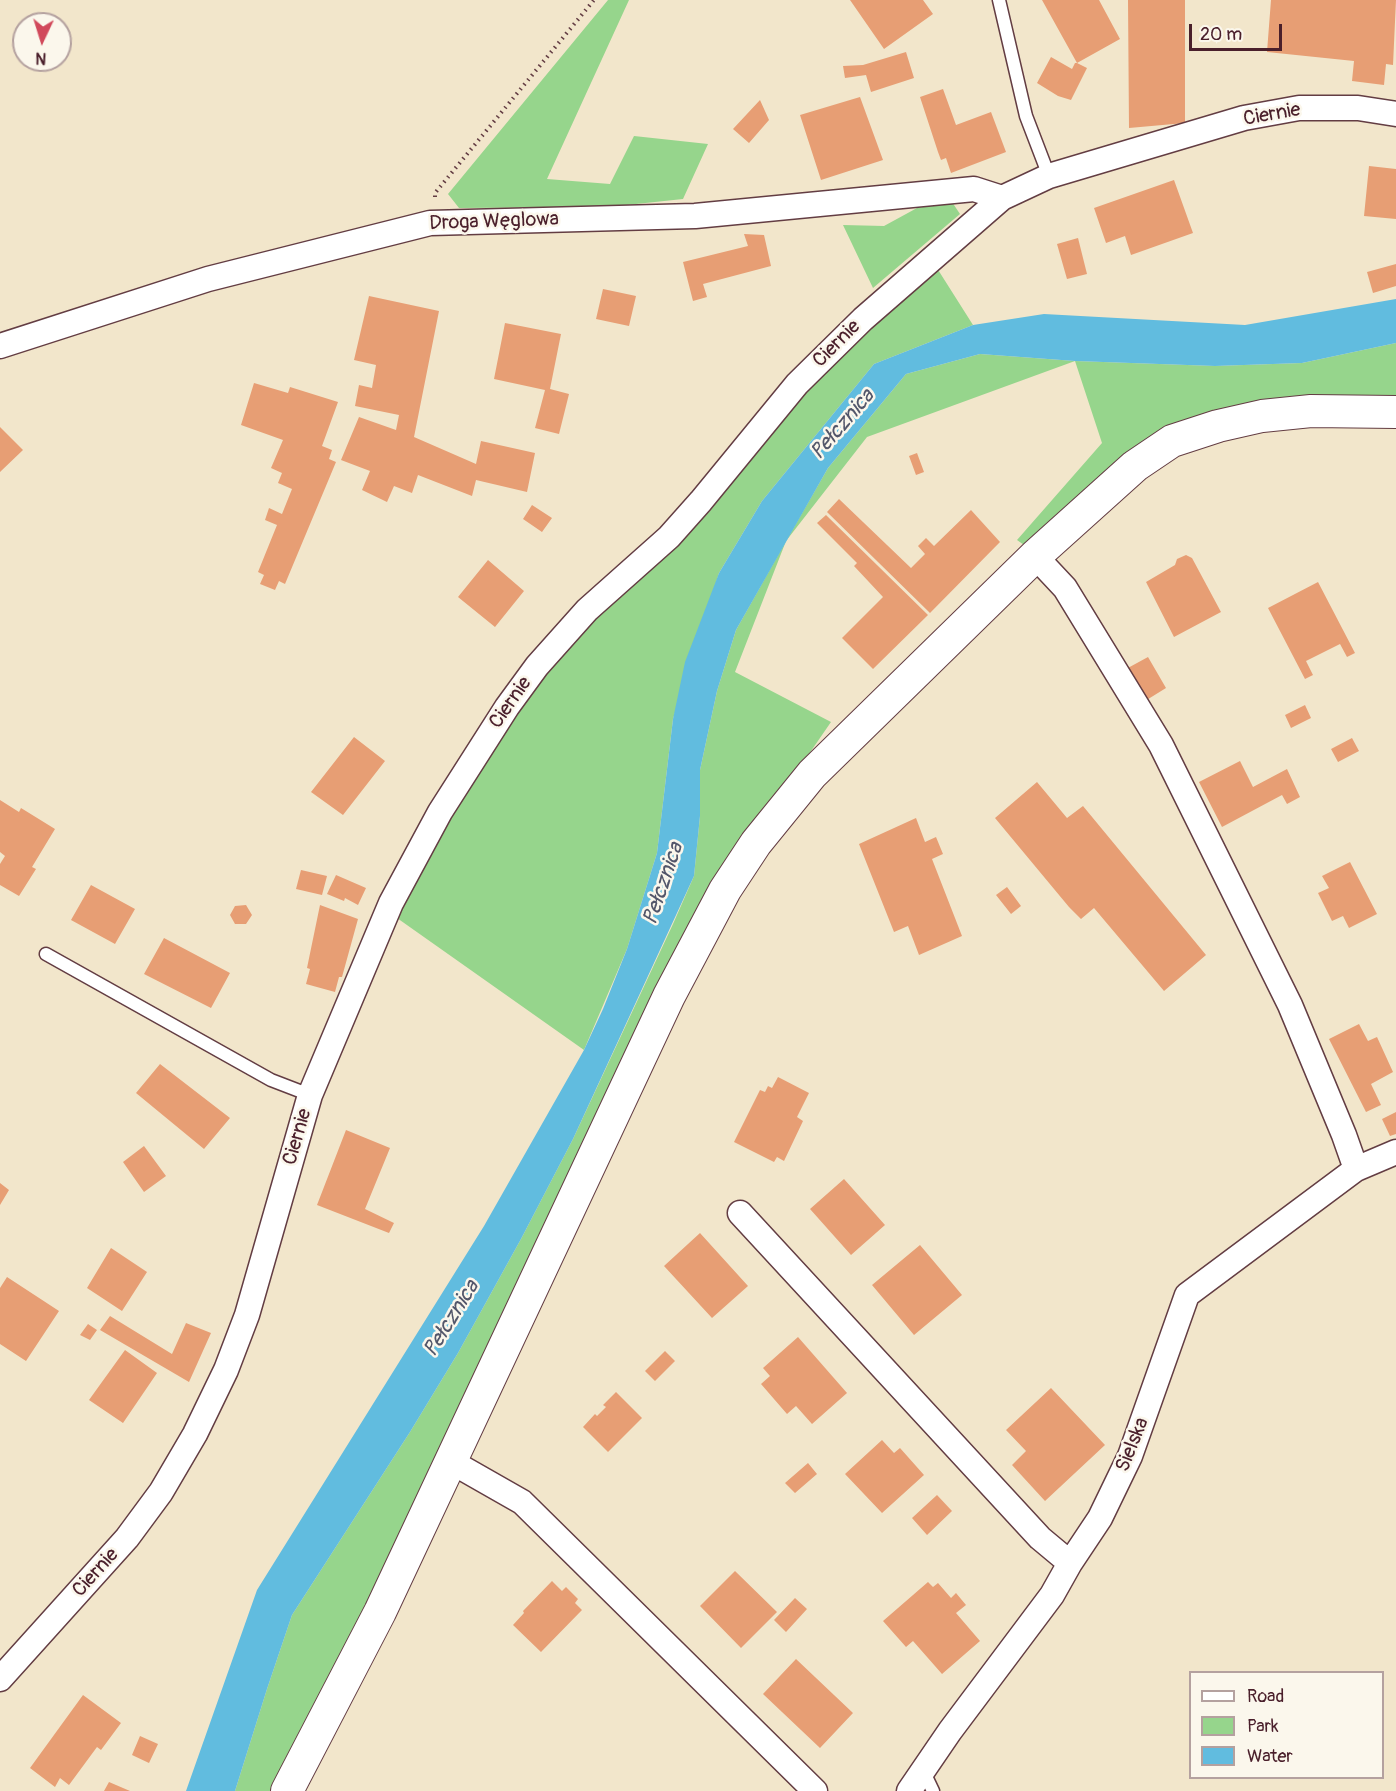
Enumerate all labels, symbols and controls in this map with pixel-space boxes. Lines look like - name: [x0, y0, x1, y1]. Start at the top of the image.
- north arrow: [12, 12, 72, 72]
- scale bar: [1192, 12, 1285, 50]
- text: 20 m: [1200, 23, 1242, 46]
- text: N: [35, 48, 47, 68]
- street label: Ciernie: [1242, 98, 1302, 132]
- street label: Droga Węglowa: [429, 208, 559, 236]
- street label: Ciernie: [808, 315, 866, 373]
- water label: Pełcznica: [806, 385, 880, 465]
- street label: Ciernie: [485, 673, 537, 733]
- water label: Pełcznica: [638, 840, 690, 928]
- street label: Ciernie: [279, 1106, 317, 1168]
- water label: Pełcznica: [419, 1276, 485, 1362]
- street label: Sielska: [1111, 1414, 1155, 1476]
- street label: Ciernie: [68, 1544, 124, 1602]
- legend: [1189, 1671, 1384, 1779]
- text: Road: [1247, 1685, 1284, 1708]
- text: Park: [1247, 1715, 1279, 1738]
- text: Water: [1247, 1745, 1293, 1768]

